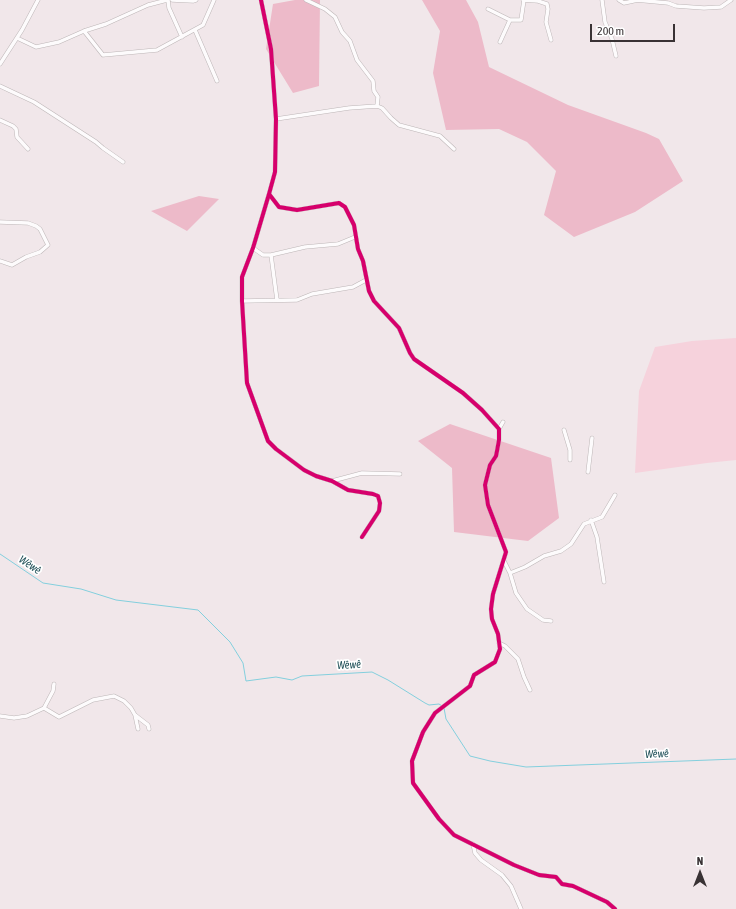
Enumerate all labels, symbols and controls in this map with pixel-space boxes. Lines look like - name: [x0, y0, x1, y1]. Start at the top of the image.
- scale bar: [592, 16, 677, 42]
- text: 200 m: [597, 24, 624, 38]
- water label: Wêwê: [16, 553, 44, 577]
- water label: Wêwê: [337, 658, 361, 672]
- water label: Wêwê: [645, 747, 669, 761]
- north arrow: [680, 853, 720, 893]
- text: N: [697, 855, 703, 867]

